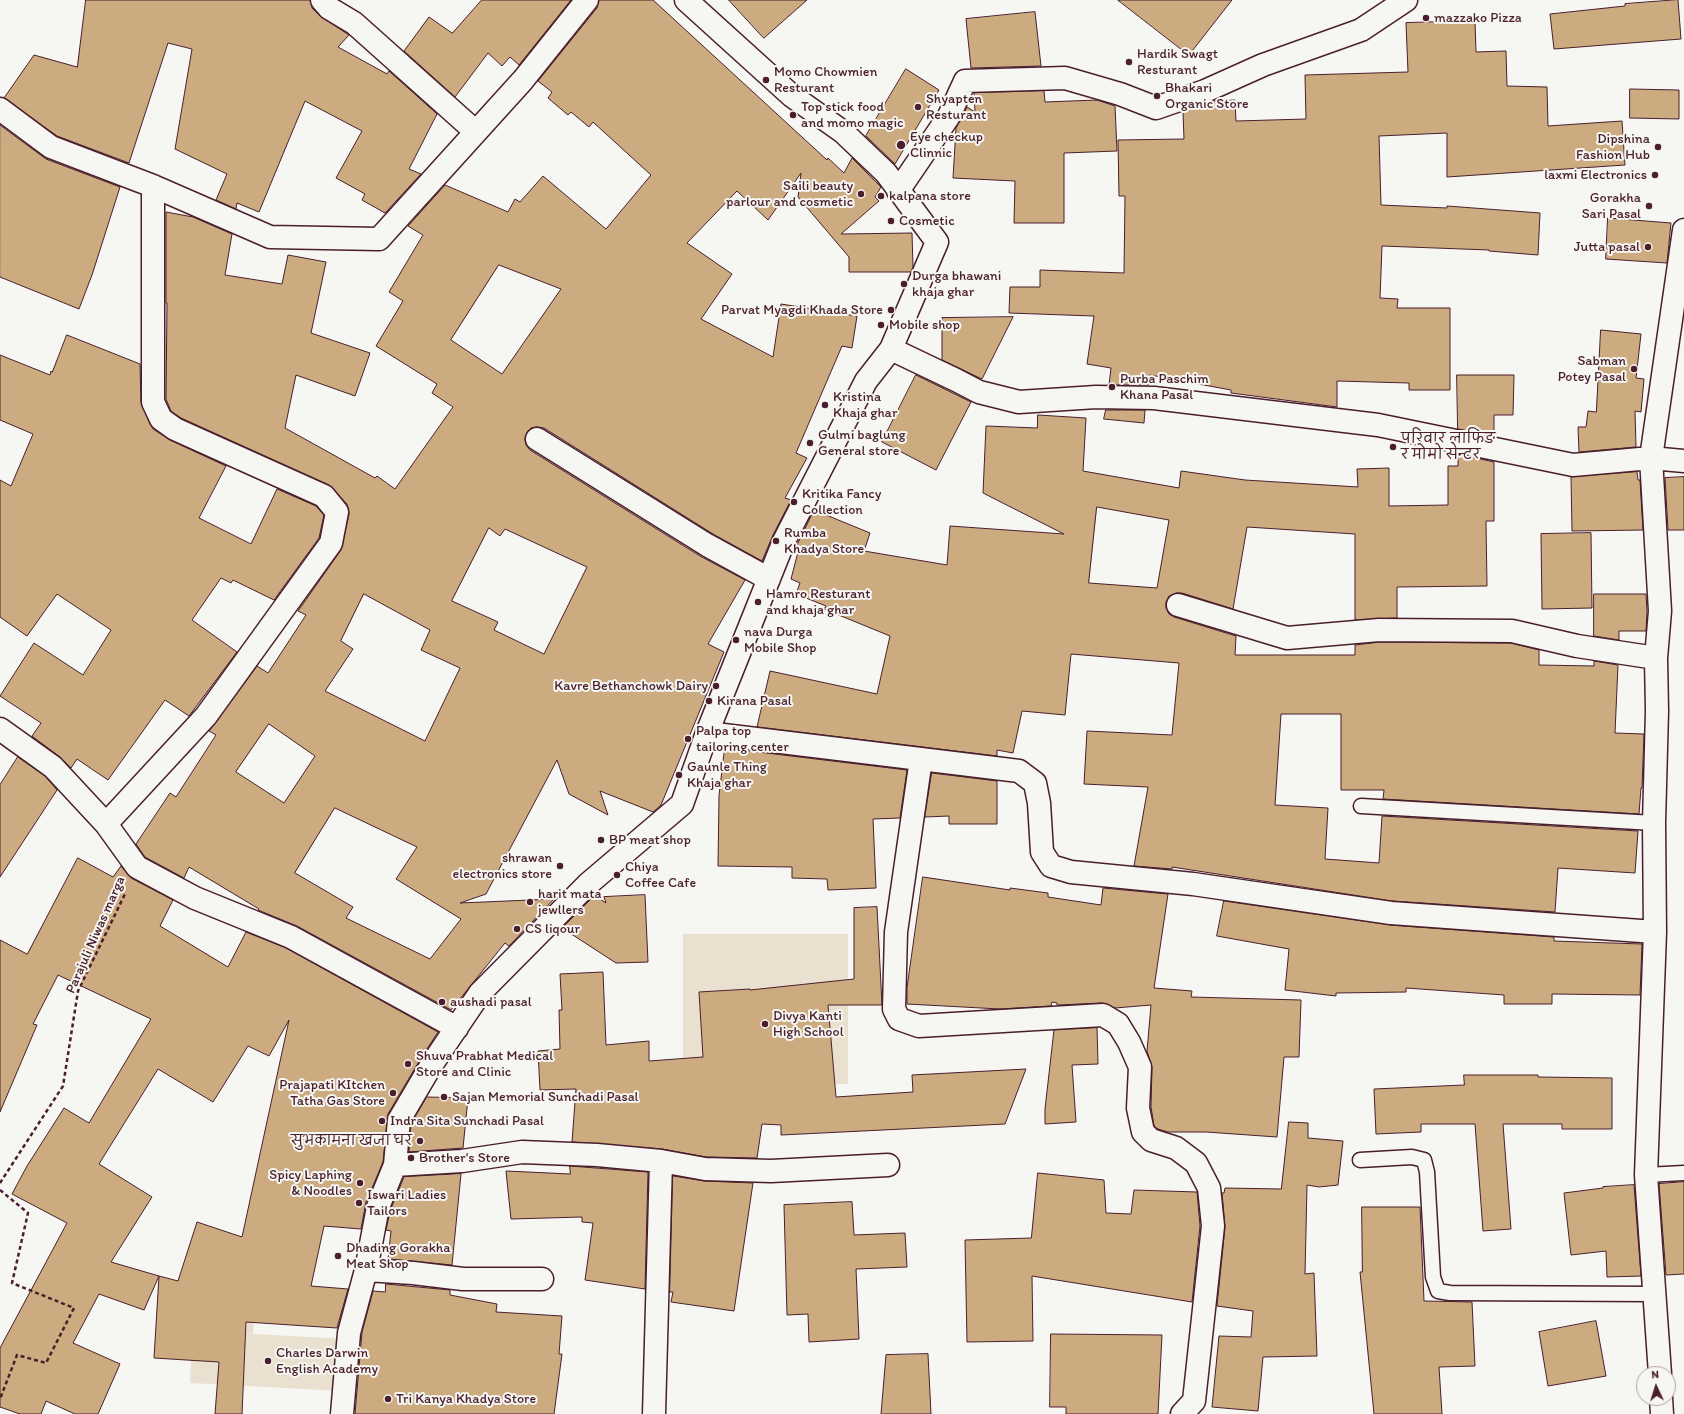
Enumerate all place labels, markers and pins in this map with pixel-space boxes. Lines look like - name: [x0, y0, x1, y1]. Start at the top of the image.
- place label: mazzako Pizza: [1434, 10, 1522, 26]
- marker: mazzako Pizza: [1421, 13, 1431, 23]
- place label: Hardik Swagt Resturant: [1137, 46, 1218, 78]
- marker: Hardik Swagt Resturant: [1124, 57, 1134, 67]
- place label: Momo Chowmien Resturant: [774, 64, 877, 96]
- marker: Momo Chowmien Resturant: [761, 75, 771, 85]
- place label: Bhakari Organic Store: [1165, 80, 1249, 112]
- place label: Shyapten Resturant: [926, 91, 986, 124]
- marker: Bhakari Organic Store: [1152, 91, 1162, 101]
- place label: Top stick food and momo magic: [801, 99, 904, 132]
- marker: Shyapten Resturant: [913, 102, 923, 112]
- marker: Top stick food and momo magic: [788, 110, 798, 120]
- place label: Eye checkup Clinnic: [910, 129, 983, 162]
- place label: Dipshina Fashion Hub: [1576, 131, 1650, 164]
- marker: Eye checkup Clinnic: [895, 139, 907, 151]
- marker: Dipshina Fashion Hub: [1653, 142, 1663, 152]
- place label: laxmi Electronics: [1544, 167, 1647, 183]
- marker: laxmi Electronics: [1650, 170, 1660, 180]
- place label: Saili beauty parlour and cosmetic: [726, 178, 853, 210]
- place label: kalpana store: [889, 188, 971, 204]
- marker: Saili beauty parlour and cosmetic: [856, 189, 866, 199]
- place label: Gorakha Sari Pasal: [1582, 190, 1641, 222]
- marker: kalpana store: [876, 191, 886, 201]
- marker: Gorakha Sari Pasal: [1644, 201, 1654, 211]
- place label: Cosmetic: [899, 213, 955, 229]
- marker: Cosmetic: [886, 216, 896, 226]
- place label: Jutta pasal: [1574, 239, 1640, 255]
- marker: Jutta pasal: [1643, 242, 1653, 252]
- place label: Durga bhawani khaja ghar: [912, 268, 1001, 300]
- marker: Durga bhawani khaja ghar: [899, 279, 909, 289]
- place label: Parvat Myagdi Khada Store: [721, 302, 883, 318]
- marker: Parvat Myagdi Khada Store: [886, 305, 896, 315]
- place label: Mobile shop: [889, 317, 960, 333]
- marker: Mobile shop: [876, 320, 886, 330]
- place label: Sabman Potey Pasal: [1558, 353, 1626, 386]
- marker: Sabman Potey Pasal: [1629, 364, 1639, 374]
- place label: Purba Paschim Khana Pasal: [1120, 371, 1209, 404]
- marker: Purba Paschim Khana Pasal: [1107, 382, 1117, 392]
- place label: Kristina Khaja ghar: [833, 389, 897, 422]
- marker: Kristina Khaja ghar: [820, 400, 830, 410]
- place label: Gulmi baglung General store: [818, 427, 906, 460]
- place label: परिवार लाफिङ र मोमो सेन्टर: [1401, 431, 1495, 464]
- marker: Gulmi baglung General store: [805, 438, 815, 448]
- marker: परिवार लाफिङ र मोमो सेन्टर: [1388, 442, 1398, 452]
- place label: Kritika Fancy Collection: [802, 486, 881, 518]
- marker: Kritika Fancy Collection: [789, 497, 799, 507]
- place label: Rumba Khadya Store: [784, 525, 864, 558]
- marker: Rumba Khadya Store: [771, 536, 781, 546]
- place label: Hamro Resturant and khaja ghar: [766, 586, 870, 618]
- marker: Hamro Resturant and khaja ghar: [753, 597, 763, 607]
- place label: nava Durga Mobile Shop: [744, 624, 816, 656]
- marker: nava Durga Mobile Shop: [731, 635, 741, 645]
- place label: Kavre Bethanchowk Dairy: [554, 678, 708, 694]
- marker: Kavre Bethanchowk Dairy: [711, 681, 721, 691]
- place label: Kirana Pasal: [717, 693, 792, 709]
- marker: Kirana Pasal: [704, 696, 714, 706]
- place label: Palpa top tailoring center: [696, 723, 789, 756]
- marker: Palpa top tailoring center: [683, 734, 693, 744]
- place label: Gaunle Thing Khaja ghar: [687, 759, 767, 792]
- marker: Gaunle Thing Khaja ghar: [674, 770, 684, 780]
- place label: BP meat shop: [609, 832, 691, 848]
- marker: BP meat shop: [596, 835, 606, 845]
- place label: shrawan electronics store: [453, 850, 552, 882]
- place label: Chiya Coffee Cafe: [625, 859, 696, 892]
- marker: shrawan electronics store: [555, 861, 565, 871]
- marker: Chiya Coffee Cafe: [612, 870, 622, 880]
- place label: harit mata jewllers: [538, 886, 601, 918]
- marker: harit mata jewllers: [525, 897, 535, 907]
- place label: CS liqour: [525, 921, 580, 937]
- marker: CS liqour: [512, 924, 522, 934]
- place label: aushadi pasal: [450, 994, 532, 1010]
- marker: aushadi pasal: [437, 997, 447, 1007]
- place label: Divya Kanti High School: [773, 1008, 844, 1040]
- marker: Divya Kanti High School: [760, 1019, 770, 1029]
- place label: Shuva Prabhat Medical Store and Clinic: [416, 1048, 553, 1080]
- marker: Shuva Prabhat Medical Store and Clinic: [403, 1059, 413, 1069]
- place label: Prajapati KItchen Tatha Gas Store: [279, 1077, 385, 1110]
- marker: Prajapati KItchen Tatha Gas Store: [388, 1088, 398, 1098]
- place label: Sajan Memorial Sunchadi Pasal: [452, 1089, 639, 1105]
- marker: Sajan Memorial Sunchadi Pasal: [439, 1092, 449, 1102]
- place label: Indra Sita Sunchadi Pasal: [390, 1113, 544, 1129]
- marker: Indra Sita Sunchadi Pasal: [377, 1116, 387, 1126]
- place label: सुभकामना खजा घर: [291, 1133, 412, 1149]
- marker: सुभकामना खजा घर: [415, 1136, 425, 1146]
- place label: Brother's Store: [419, 1150, 510, 1166]
- marker: Brother's Store: [406, 1153, 416, 1163]
- place label: Spicy Laphing & Noodles: [269, 1167, 352, 1200]
- marker: Spicy Laphing & Noodles: [355, 1178, 365, 1188]
- place label: Iswari Ladies Tailors: [367, 1187, 446, 1220]
- marker: Iswari Ladies Tailors: [354, 1198, 364, 1208]
- place label: Dhading Gorakha Meat Shop: [346, 1240, 451, 1272]
- marker: Dhading Gorakha Meat Shop: [333, 1251, 343, 1261]
- place label: Charles Darwin English Academy: [276, 1345, 378, 1378]
- marker: Charles Darwin English Academy: [263, 1356, 273, 1366]
- place label: Tri Kanya Khadya Store: [396, 1391, 536, 1407]
- marker: Tri Kanya Khadya Store: [383, 1394, 393, 1404]

